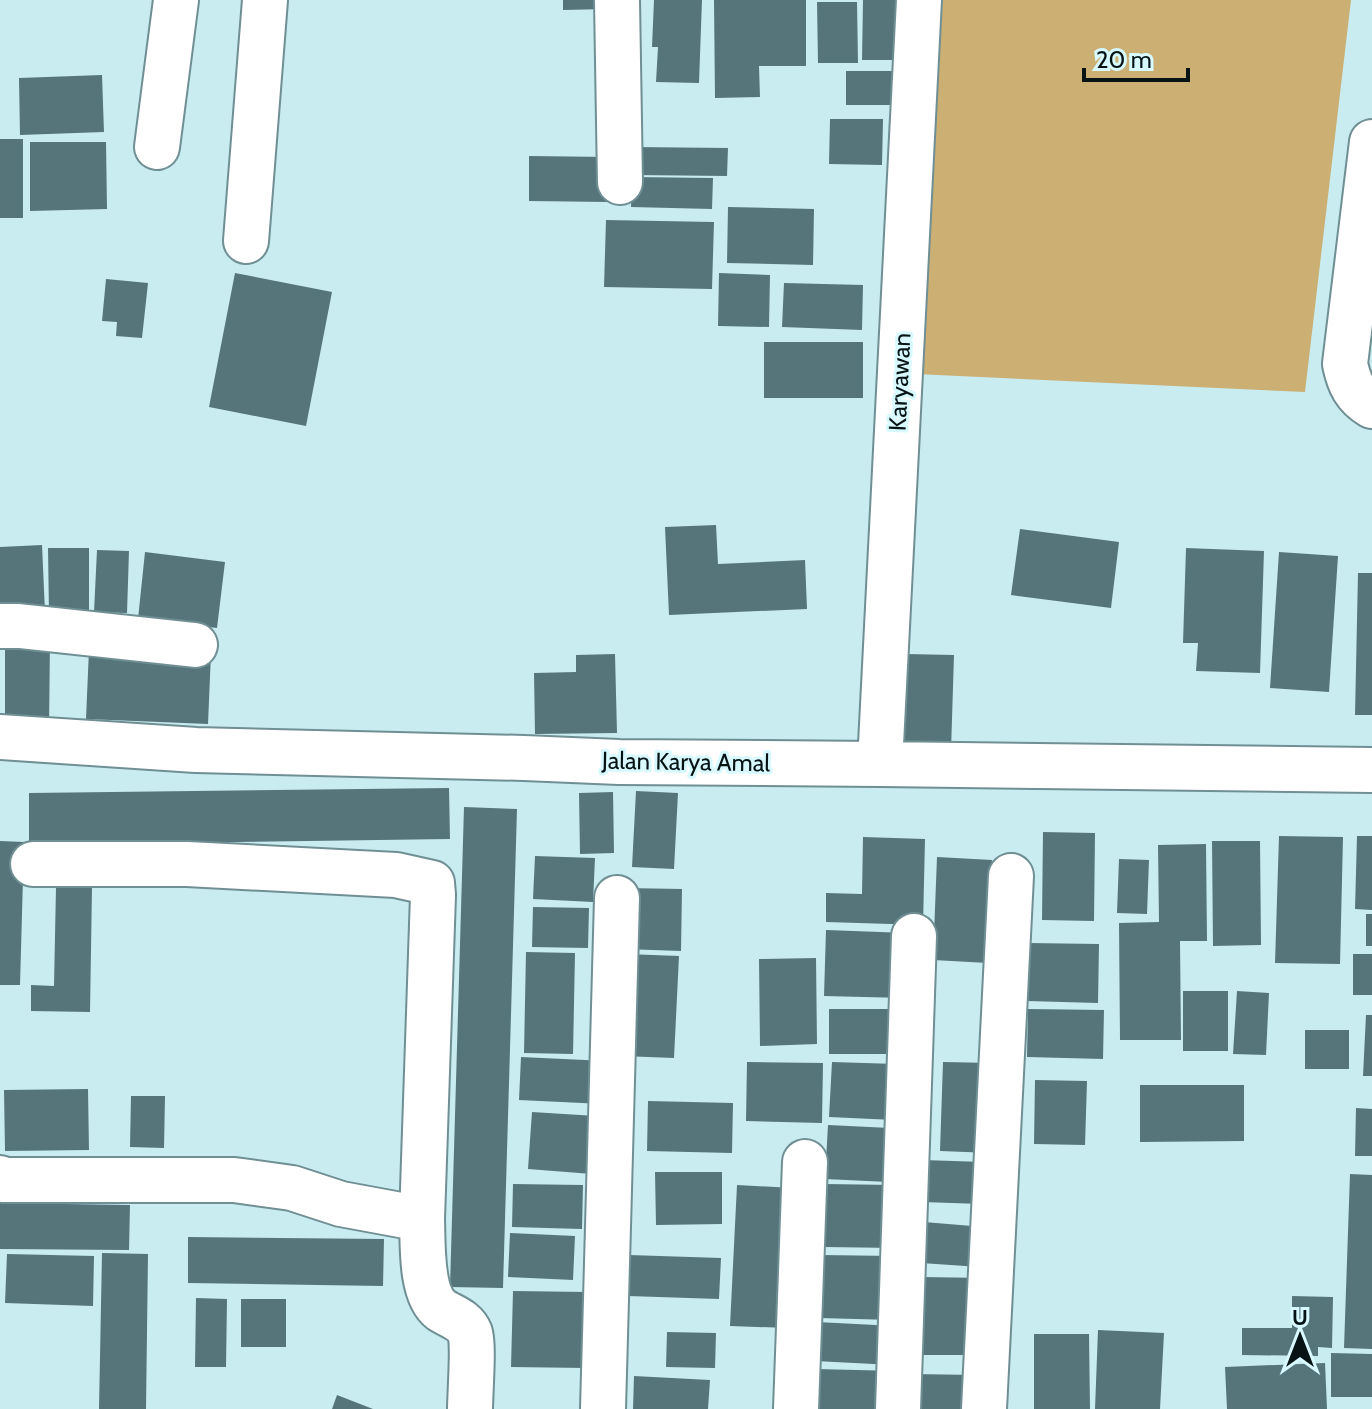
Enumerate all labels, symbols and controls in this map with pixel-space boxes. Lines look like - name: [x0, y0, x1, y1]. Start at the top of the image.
- scale bar: [1084, 32, 1188, 82]
- text: 20 m: [1096, 45, 1152, 74]
- street label: Karyawan: [882, 332, 917, 432]
- street label: Jalan Karya Amal: [601, 746, 771, 777]
- north arrow: [1260, 1297, 1340, 1377]
- text: U: [1292, 1304, 1308, 1331]

